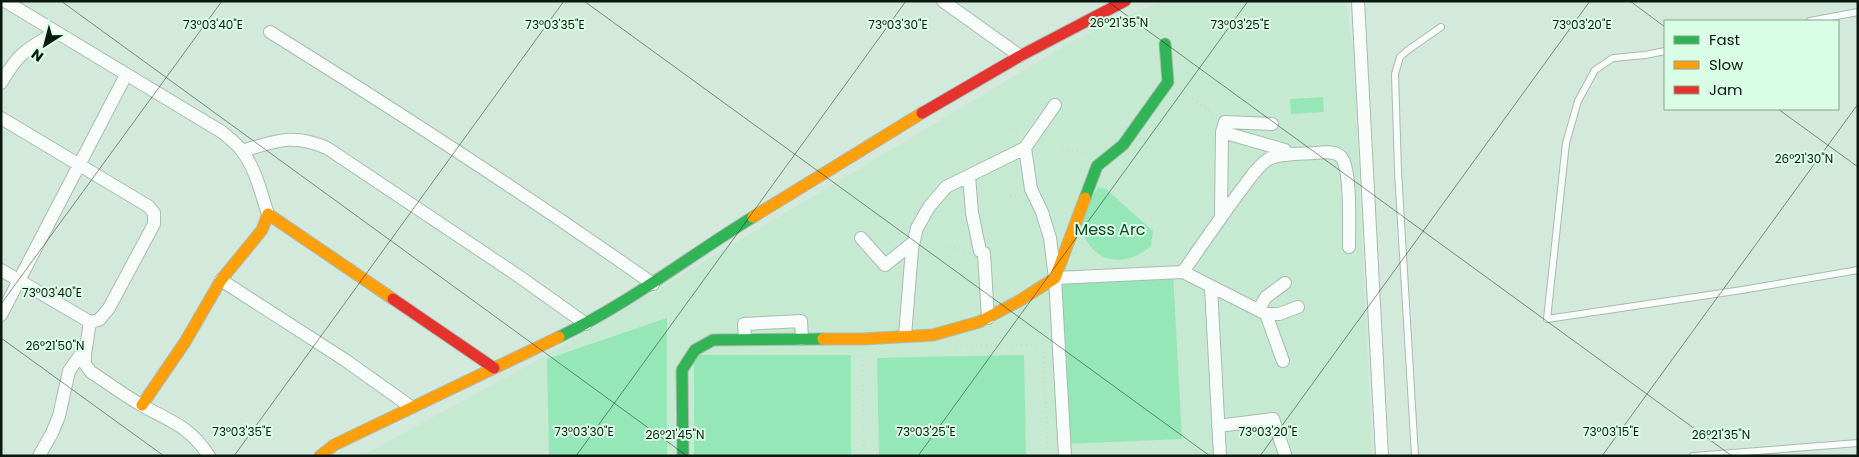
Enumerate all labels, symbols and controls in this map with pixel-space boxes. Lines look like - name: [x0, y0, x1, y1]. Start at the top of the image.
- text: 26°21'35"N: [1090, 14, 1148, 31]
- text: 73°03'40"E: [183, 16, 243, 33]
- text: 73°03'35"E: [525, 16, 585, 33]
- text: 73°03'30"E: [868, 16, 928, 33]
- text: 73°03'25"E: [1210, 16, 1270, 33]
- text: 73°03'20"E: [1552, 16, 1612, 33]
- north arrow: [20, 20, 70, 70]
- legend: [1664, 20, 1839, 110]
- text: Fast: [1709, 29, 1740, 50]
- text: N: [27, 44, 47, 67]
- text: Slow: [1709, 54, 1744, 75]
- text: Jam: [1709, 79, 1743, 100]
- text: 26°21'30"N: [1775, 150, 1833, 167]
- park label: Mess Arc: [1074, 218, 1146, 241]
- text: 73°03'40"E: [22, 284, 82, 301]
- text: 26°21'50"N: [25, 337, 85, 354]
- text: 73°03'35"E: [212, 423, 272, 440]
- text: 73°03'30"E: [554, 423, 614, 440]
- text: 73°03'25"E: [896, 423, 956, 440]
- text: 73°03'20"E: [1238, 423, 1298, 440]
- text: 73°03'15"E: [1583, 423, 1639, 440]
- text: 26°21'45"N: [645, 426, 705, 443]
- text: 26°21'35"N: [1692, 426, 1750, 443]

